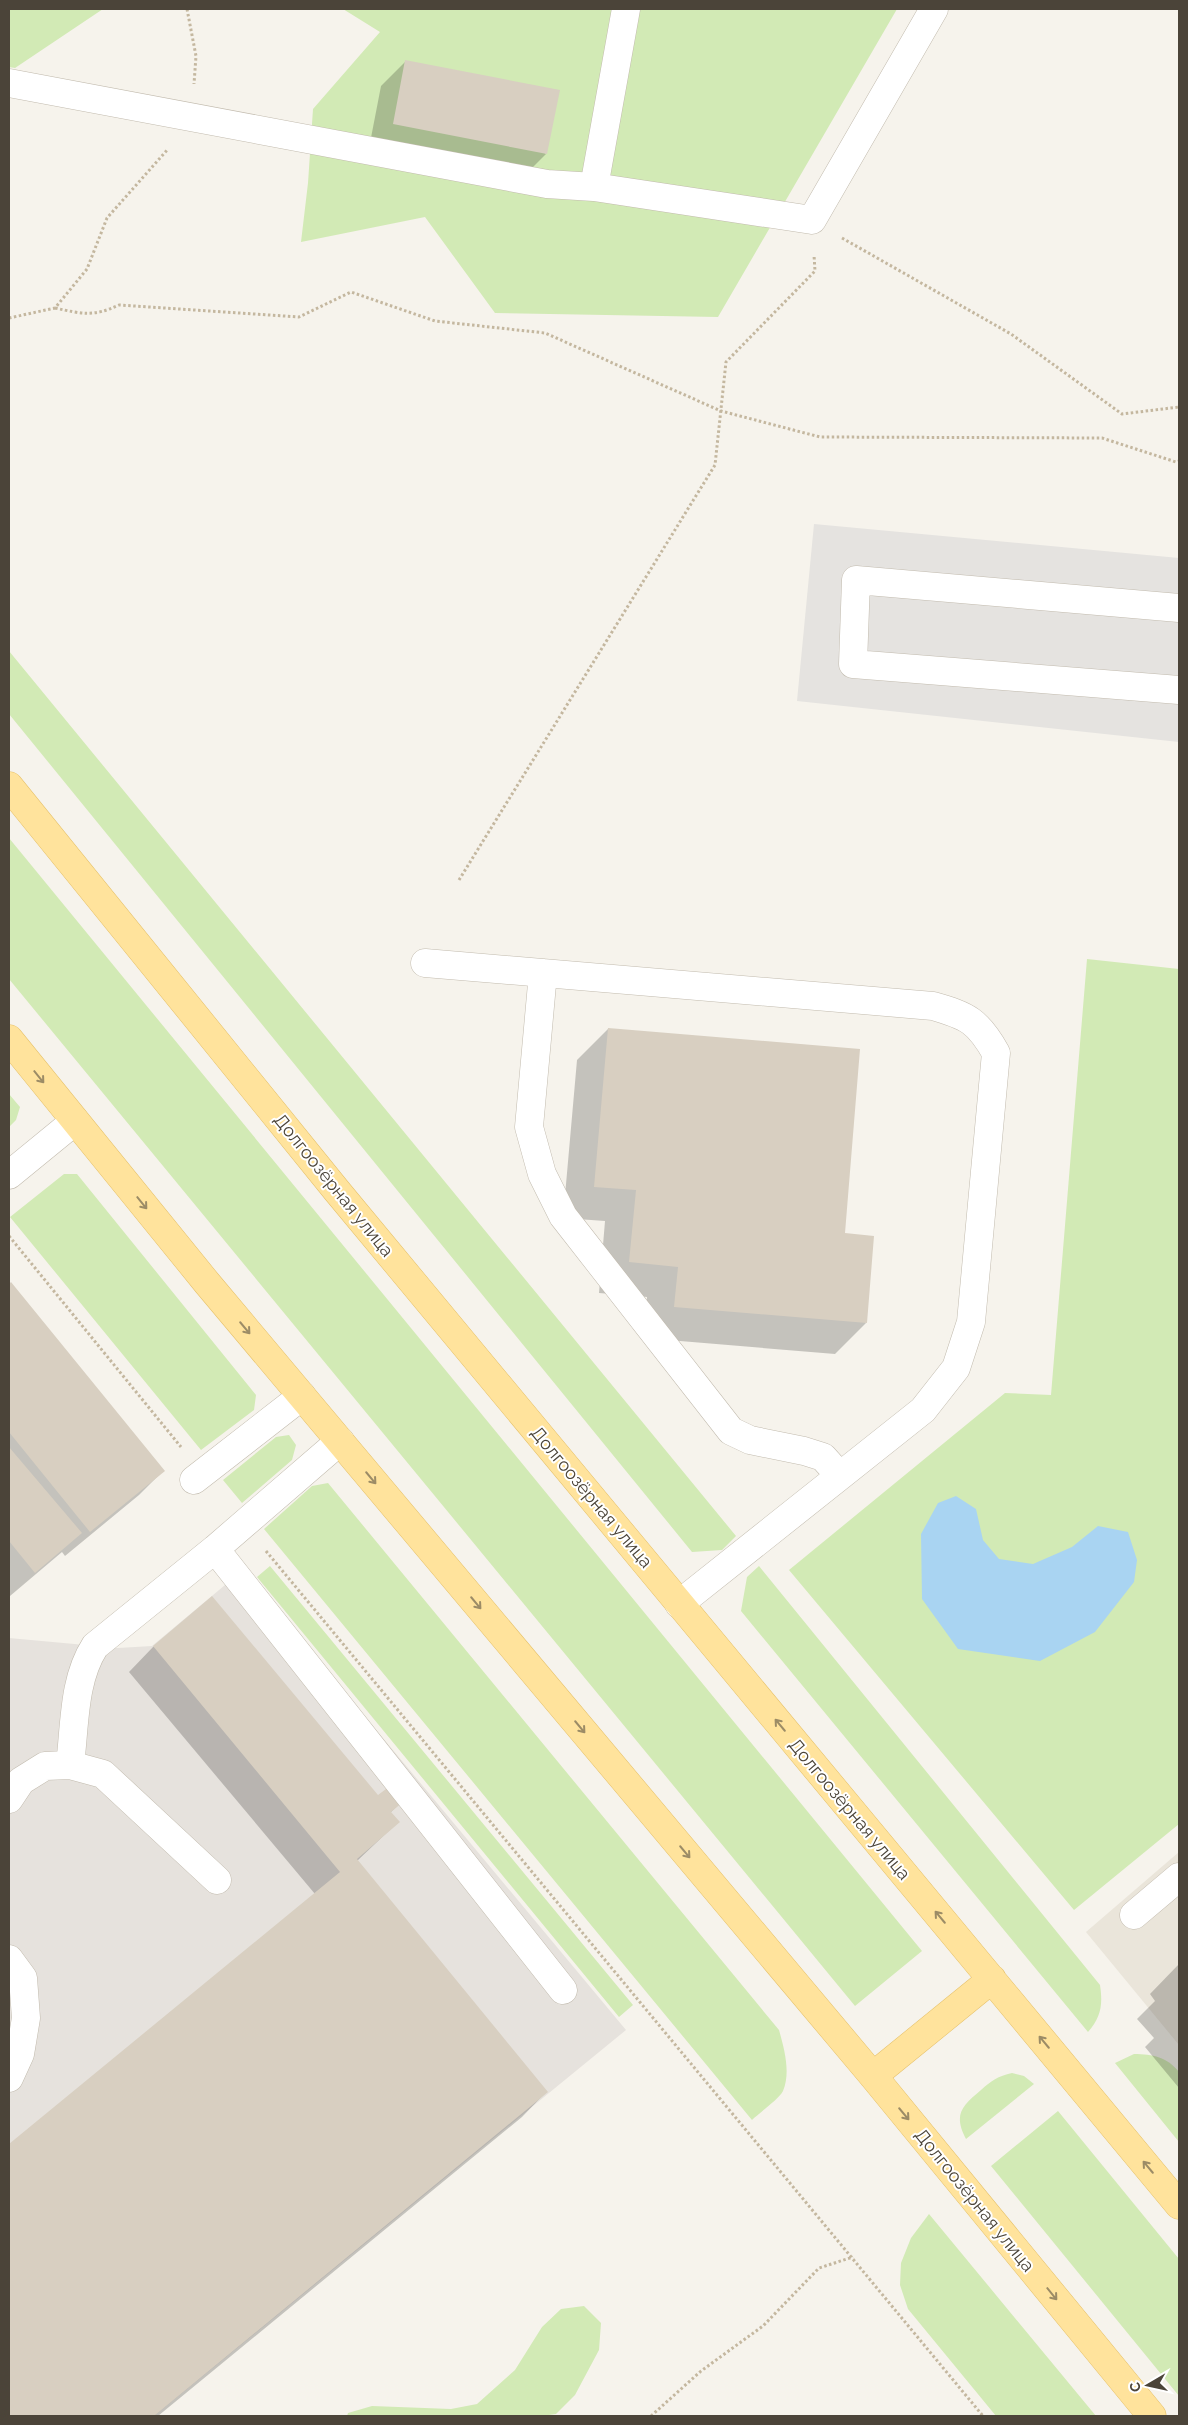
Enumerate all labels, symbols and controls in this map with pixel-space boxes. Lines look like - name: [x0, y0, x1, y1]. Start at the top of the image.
- one-way arrow: [34, 1070, 45, 1083]
- street label: Долгоозёрная улица: [270, 1109, 398, 1261]
- one-way arrow: [136, 1196, 147, 1209]
- one-way arrow: [240, 1322, 251, 1335]
- street label: Долгоозёрная улица: [527, 1422, 657, 1572]
- one-way arrow: [366, 1472, 377, 1485]
- one-way arrow: [470, 1596, 481, 1609]
- one-way arrow: [775, 1719, 786, 1732]
- one-way arrow: [575, 1721, 586, 1734]
- street label: Долгоозёрная улица: [785, 1734, 915, 1884]
- one-way arrow: [679, 1845, 690, 1858]
- one-way arrow: [935, 1911, 946, 1924]
- one-way arrow: [1039, 2036, 1050, 2049]
- one-way arrow: [899, 2107, 910, 2120]
- street label: Долгоозёрная улица: [911, 2124, 1039, 2276]
- one-way arrow: [1143, 2161, 1154, 2174]
- one-way arrow: [1046, 2287, 1057, 2300]
- north arrow: [1123, 2360, 1173, 2410]
- text: С: [1126, 2381, 1144, 2393]

